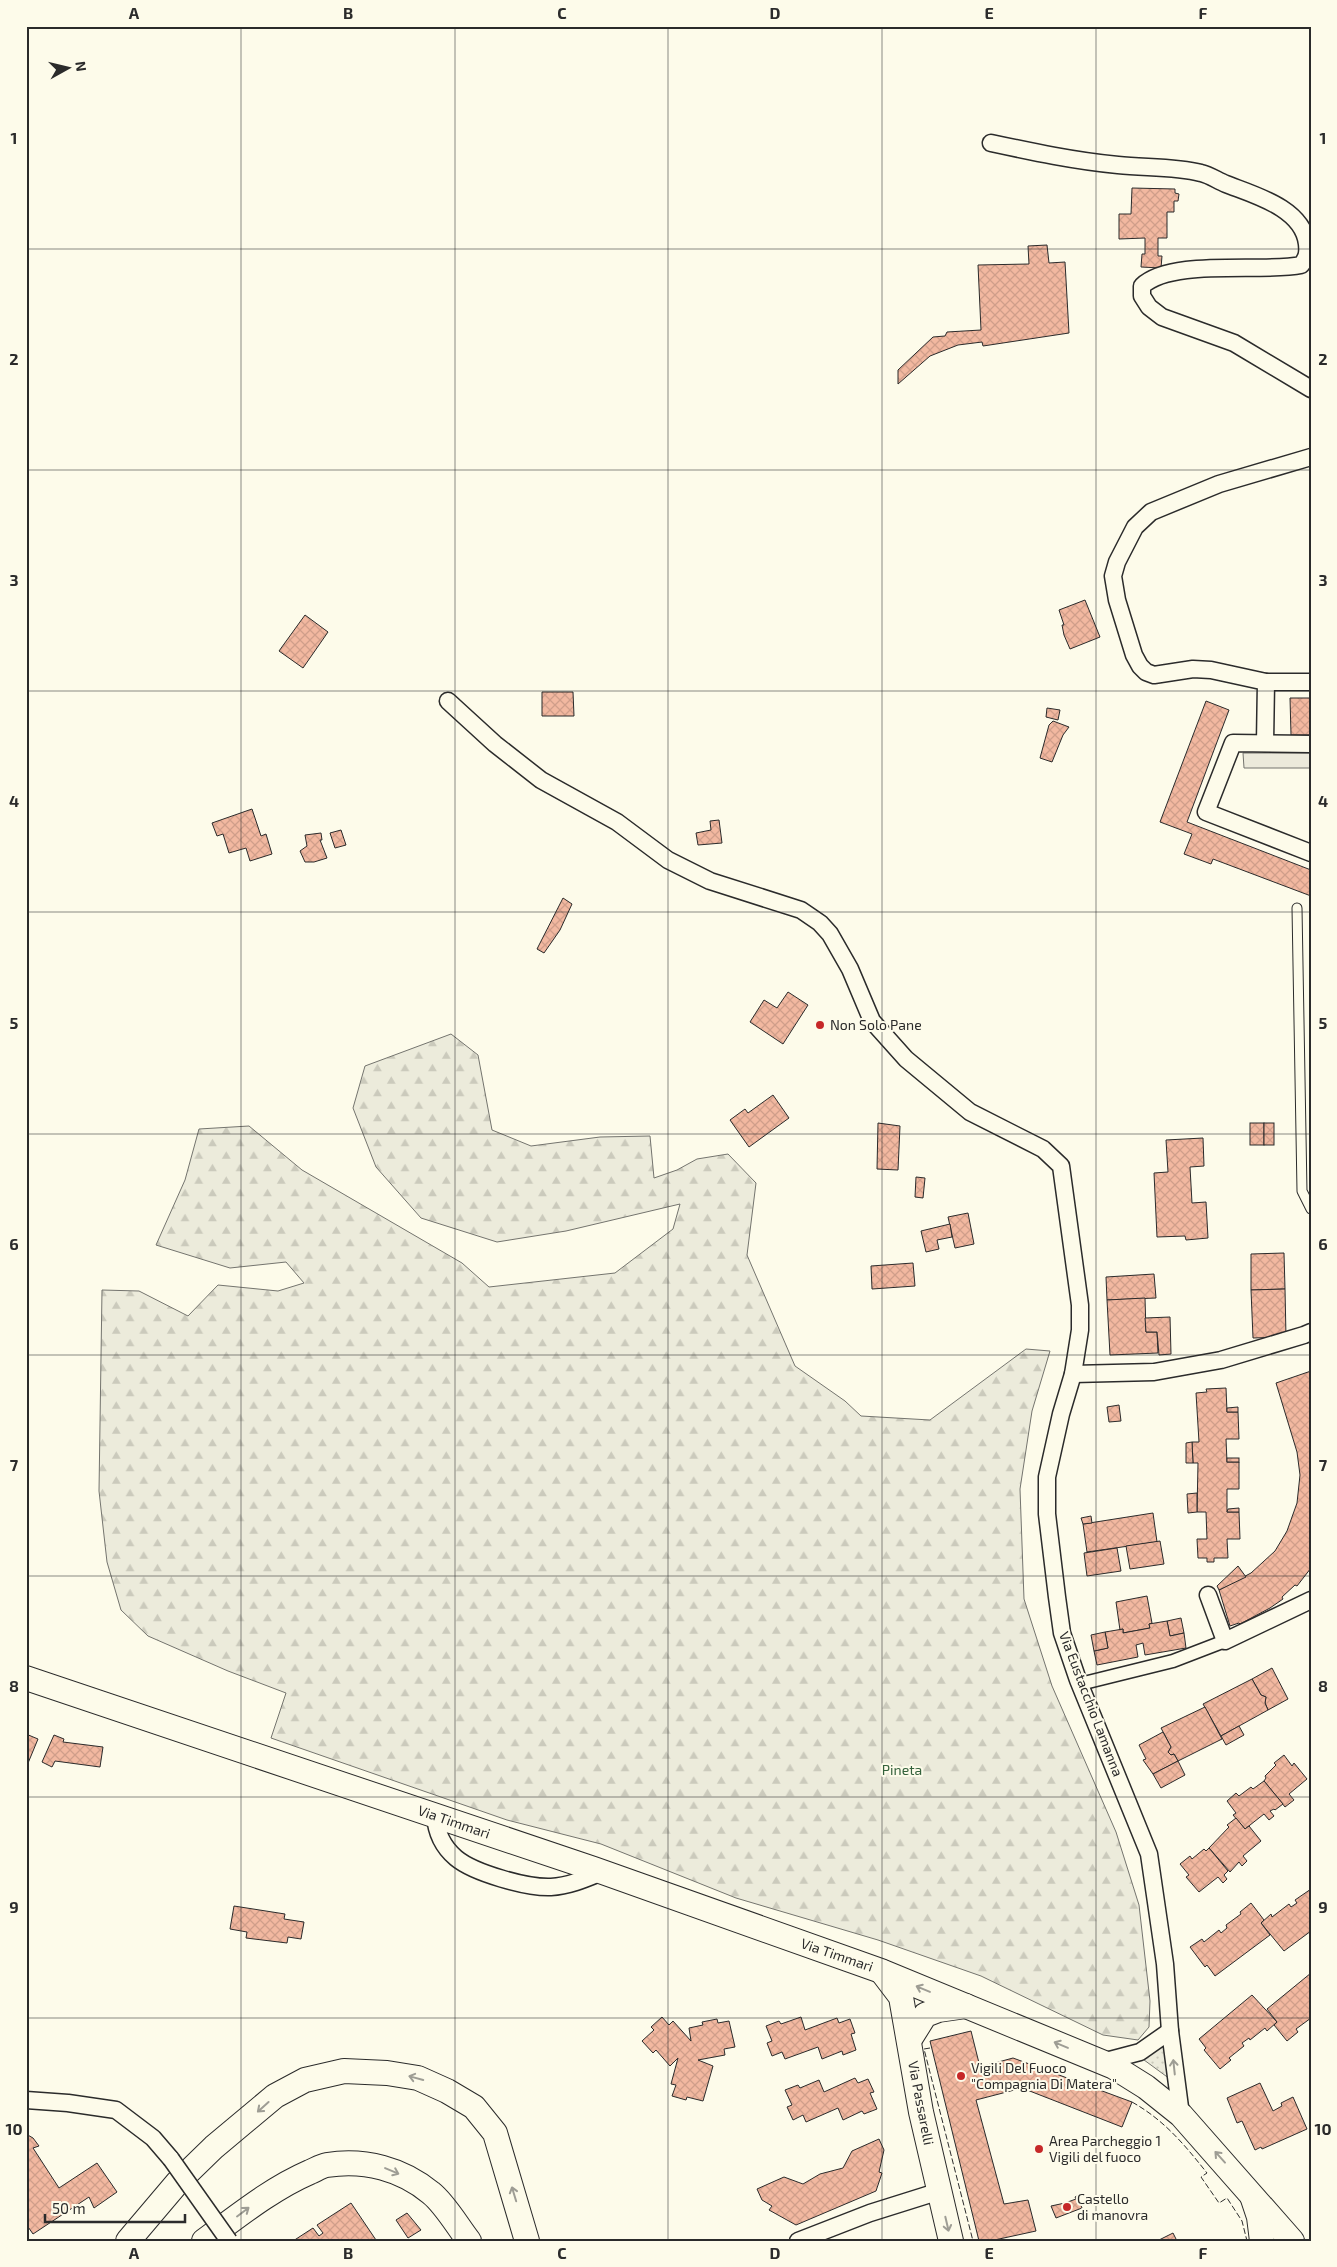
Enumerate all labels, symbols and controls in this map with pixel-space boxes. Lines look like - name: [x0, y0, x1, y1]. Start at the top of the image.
- text: A: [129, 3, 140, 22]
- text: B: [343, 3, 353, 22]
- text: C: [557, 3, 567, 22]
- text: D: [770, 3, 781, 22]
- text: E: [984, 3, 994, 22]
- text: F: [1199, 3, 1208, 22]
- north arrow: [42, 42, 92, 92]
- text: N: [72, 60, 90, 72]
- text: 1: [11, 128, 17, 147]
- text: 1: [1320, 128, 1326, 147]
- text: 2: [9, 349, 19, 368]
- text: 2: [1318, 349, 1328, 368]
- text: 3: [9, 570, 19, 589]
- text: 3: [1318, 570, 1328, 589]
- text: 4: [9, 791, 19, 810]
- text: 4: [1318, 791, 1328, 810]
- text: 5: [10, 1013, 19, 1032]
- text: 5: [1319, 1013, 1328, 1032]
- place label: Non Solo Pane: [830, 1016, 922, 1033]
- marker: Non Solo Pane: [814, 1019, 826, 1031]
- text: 6: [9, 1234, 19, 1253]
- text: 6: [1318, 1234, 1328, 1253]
- text: 7: [10, 1455, 19, 1474]
- text: 7: [1319, 1455, 1328, 1474]
- street label: Via Eustacchio Lamanna: [1056, 1629, 1127, 1779]
- text: 8: [9, 1676, 19, 1695]
- text: 8: [1318, 1676, 1328, 1695]
- park label: Pineta: [882, 1761, 922, 1778]
- street label: Via Timmari: [416, 1801, 493, 1842]
- text: 9: [9, 1897, 19, 1916]
- text: 9: [1318, 1897, 1328, 1916]
- street label: Via Timmari: [799, 1934, 876, 1975]
- one-way arrow: [916, 1984, 931, 1993]
- one-way arrow: [1054, 2039, 1069, 2049]
- street label: Via Passarelli: [905, 2059, 938, 2146]
- place label: Vigili Del Fuoco "Compagnia Di Matera": [971, 2059, 1117, 2092]
- one-way arrow: [1169, 2059, 1179, 2075]
- marker: Vigili Del Fuoco "Compagnia Di Matera": [955, 2070, 967, 2082]
- one-way arrow: [408, 2073, 424, 2082]
- one-way arrow: [257, 2101, 270, 2113]
- text: 10: [5, 2119, 23, 2138]
- text: 10: [1314, 2119, 1332, 2138]
- place label: Area Parcheggio 1 Vigili del fuoco: [1049, 2132, 1161, 2165]
- marker: Area Parcheggio 1 Vigili del fuoco: [1033, 2143, 1045, 2155]
- one-way arrow: [1214, 2150, 1226, 2163]
- one-way arrow: [384, 2166, 399, 2176]
- one-way arrow: [508, 2186, 518, 2202]
- place label: Castello di manovra: [1077, 2190, 1148, 2223]
- scale bar: [45, 2192, 185, 2224]
- text: 50 m: [52, 2199, 86, 2217]
- marker: Castello di manovra: [1061, 2201, 1073, 2213]
- one-way arrow: [236, 2206, 249, 2217]
- one-way arrow: [943, 2215, 952, 2231]
- text: A: [129, 2243, 140, 2262]
- text: B: [343, 2243, 353, 2262]
- text: C: [557, 2243, 567, 2262]
- text: D: [770, 2243, 781, 2262]
- text: E: [984, 2243, 994, 2262]
- text: F: [1199, 2243, 1208, 2262]

